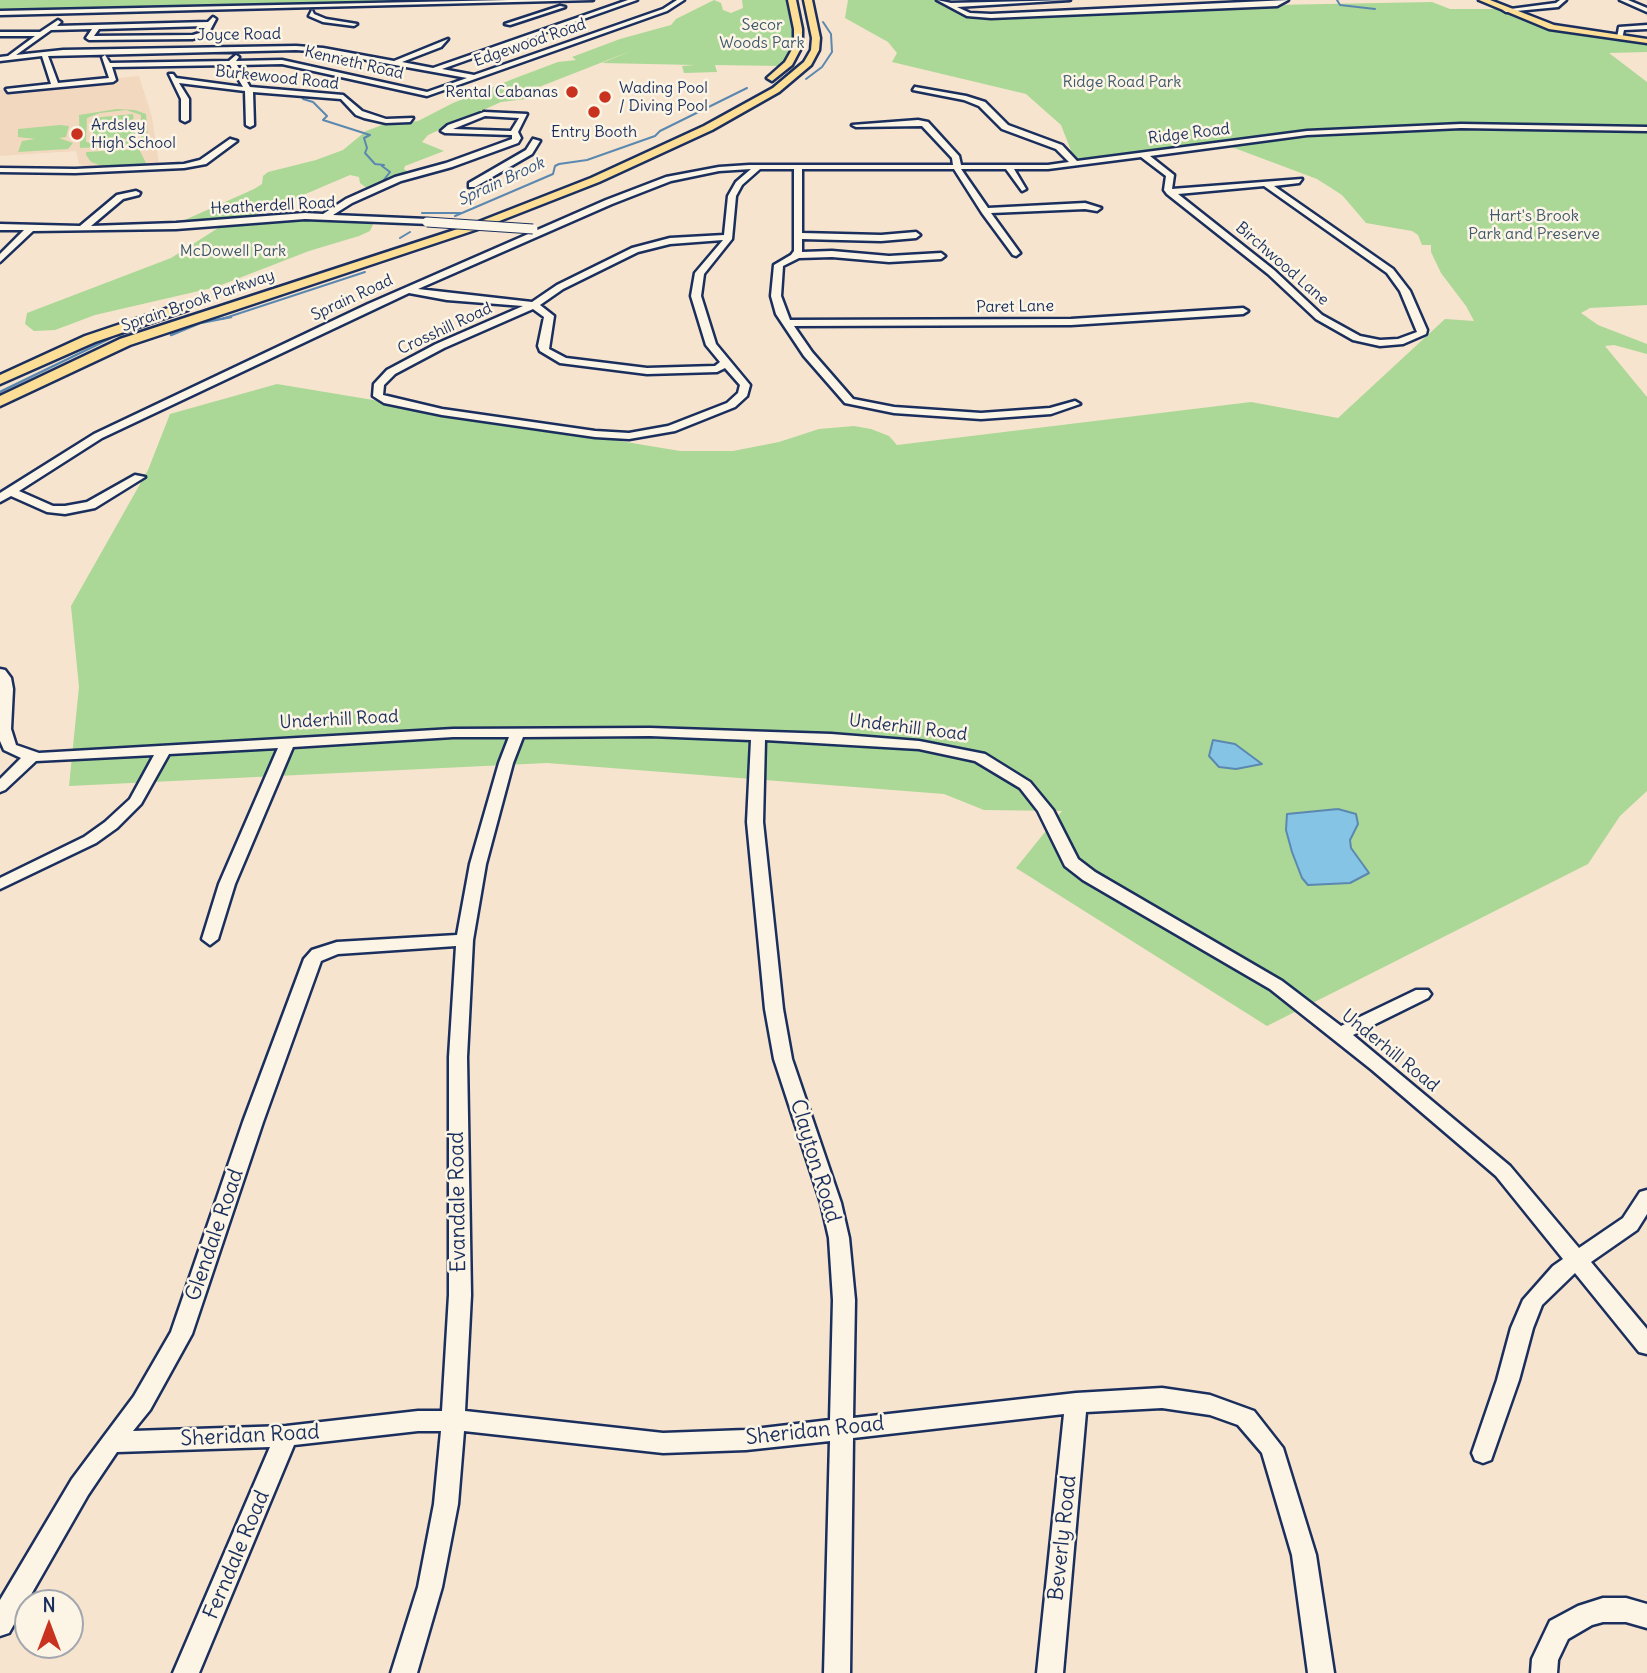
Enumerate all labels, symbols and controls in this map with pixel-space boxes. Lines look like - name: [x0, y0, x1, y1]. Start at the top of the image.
- street label: Edgewood Road: [471, 15, 589, 71]
- park label: Secor Woods Park: [719, 15, 805, 53]
- street label: Joyce Road: [197, 25, 281, 45]
- street label: Kenneth Road: [303, 42, 405, 84]
- street label: Burkewood Road: [214, 62, 340, 94]
- park label: Ridge Road Park: [1063, 72, 1181, 92]
- place label: Wading Pool / Diving Pool: [619, 78, 708, 116]
- place label: Rental Cabanas: [445, 82, 558, 102]
- marker: Rental Cabanas: [564, 84, 580, 100]
- marker: Wading Pool / Diving Pool: [597, 89, 613, 105]
- marker: Entry Booth: [586, 104, 602, 120]
- place label: Ardsley High School: [91, 115, 176, 153]
- street label: Ridge Road: [1147, 119, 1231, 149]
- place label: Entry Booth: [551, 122, 637, 142]
- marker: Ardsley High School: [69, 126, 85, 142]
- water label: Sprain Brook: [455, 154, 547, 210]
- street label: Heatherdell Road: [210, 193, 336, 219]
- park label: Hart's Brook Park and Preserve: [1468, 206, 1600, 244]
- street label: Birchwood Lane: [1232, 218, 1332, 310]
- park label: McDowell Park: [180, 241, 286, 261]
- street label: Sprain Brook Parkway: [119, 266, 277, 336]
- street label: Sprain Road: [308, 271, 396, 325]
- street label: Paret Lane: [976, 297, 1054, 317]
- street label: Crosshill Road: [395, 299, 495, 359]
- street label: Underhill Road: [279, 706, 399, 734]
- street label: Underhill Road: [848, 710, 968, 746]
- street label: Underhill Road: [1337, 1005, 1443, 1097]
- street label: Clayton Road: [784, 1096, 846, 1226]
- street label: Evandale Road: [444, 1131, 472, 1273]
- street label: Glendale Road: [181, 1166, 249, 1304]
- street label: Sheridan Road: [745, 1411, 885, 1451]
- street label: Sheridan Road: [180, 1420, 320, 1452]
- street label: Beverly Road: [1044, 1474, 1082, 1602]
- street label: Ferndale Road: [199, 1487, 275, 1623]
- north arrow: [14, 1589, 84, 1659]
- text: N: [42, 1593, 56, 1617]

